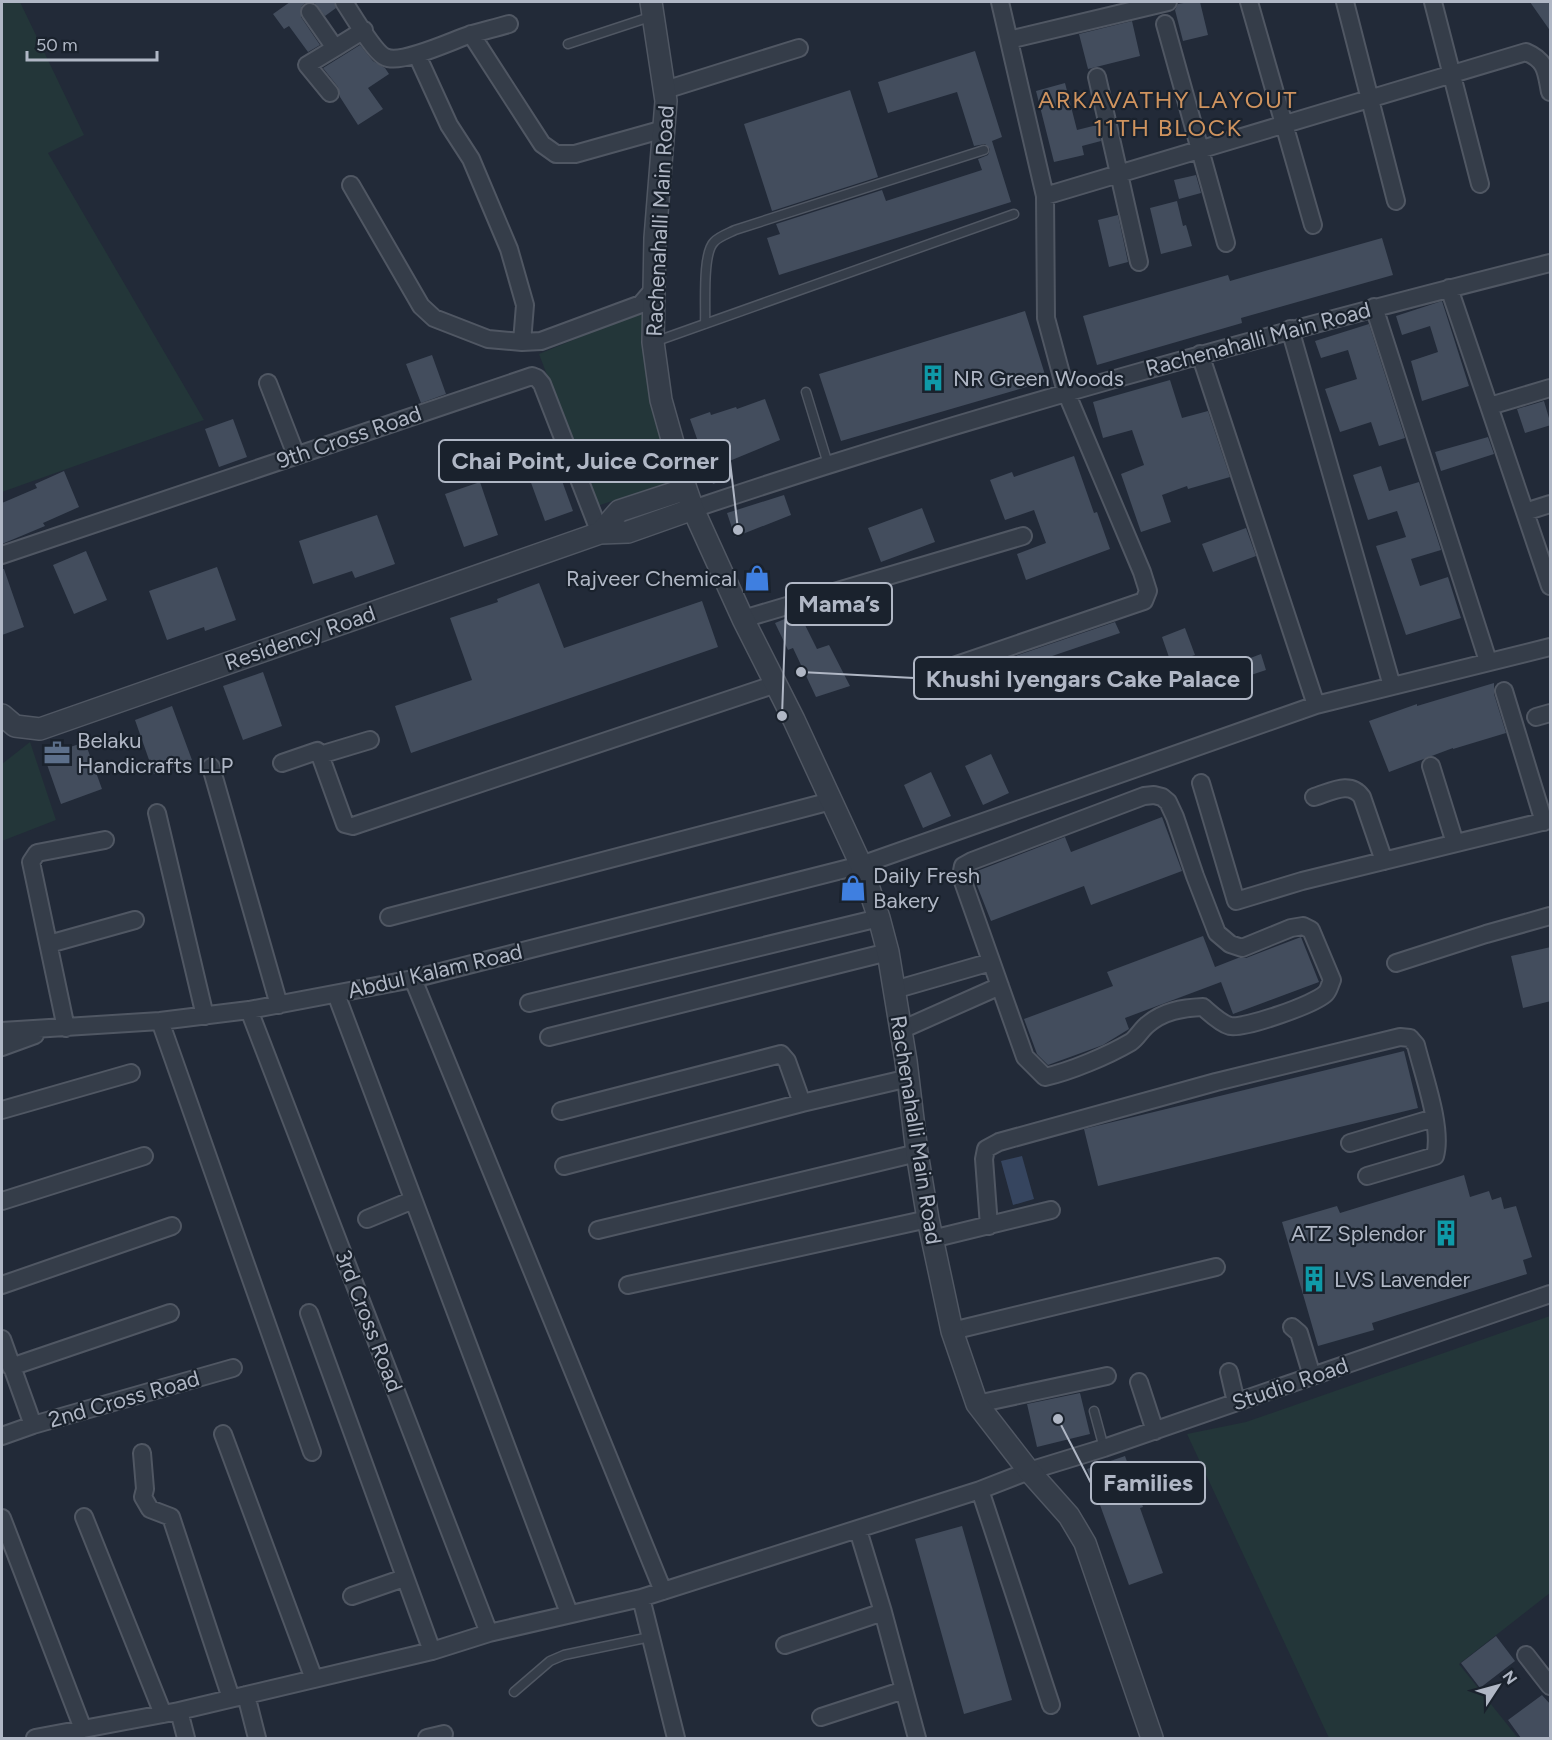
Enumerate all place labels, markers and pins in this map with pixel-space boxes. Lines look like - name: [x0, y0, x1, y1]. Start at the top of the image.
- building icon: NR Green Woods: [918, 363, 948, 393]
- place label: NR Green Woods: [953, 365, 1124, 392]
- callout: Chai Point, Juice Corner: [439, 440, 730, 482]
- shop icon: Rajveer Chemical: [742, 563, 772, 593]
- place label: Rajveer Chemical: [566, 565, 737, 592]
- callout: Mama’s: [786, 583, 892, 625]
- callout: Khushi Iyengars Cake Palace: [914, 657, 1252, 699]
- place label: Belaku Handicrafts LLP: [77, 727, 234, 779]
- office icon: Belaku Handicrafts LLP: [42, 738, 72, 768]
- place label: Daily Fresh Bakery: [873, 862, 980, 914]
- shop icon: Daily Fresh Bakery: [838, 873, 868, 903]
- building icon: ATZ Splendor: [1431, 1218, 1461, 1248]
- place label: ATZ Splendor: [1291, 1220, 1427, 1247]
- building icon: LVS Lavender: [1299, 1264, 1329, 1294]
- place label: LVS Lavender: [1334, 1266, 1470, 1293]
- callout: Families: [1091, 1462, 1205, 1504]

